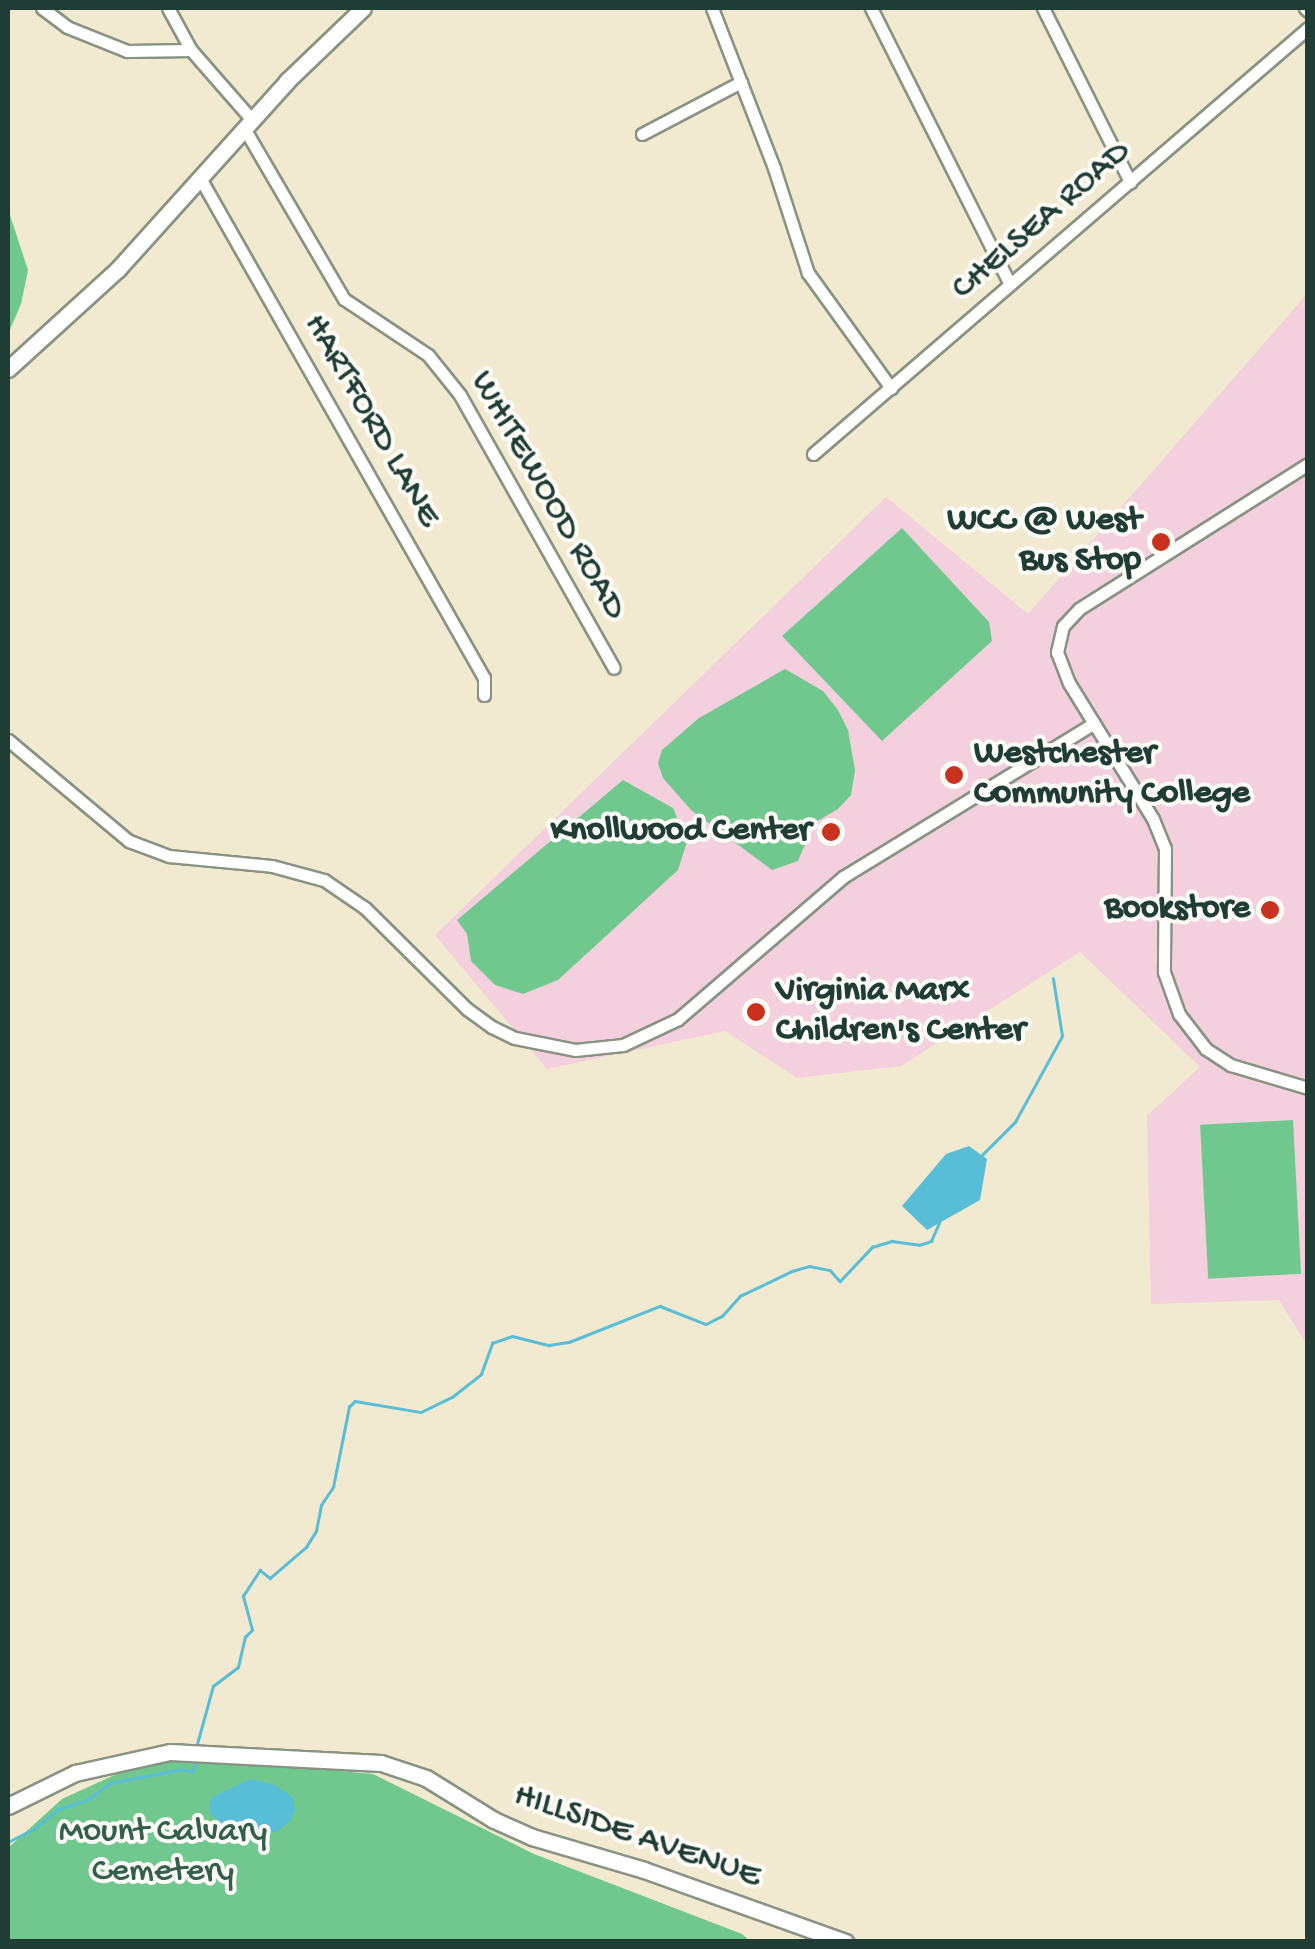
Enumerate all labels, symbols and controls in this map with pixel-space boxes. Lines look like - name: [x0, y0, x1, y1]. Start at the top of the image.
- street label: CHELSEA ROAD: [944, 132, 1140, 310]
- street label: HARTFORD LANE: [293, 307, 449, 535]
- street label: WHITEWOOD ROAD: [459, 365, 635, 627]
- place label: WCC @ West Bus Stop: [947, 501, 1141, 583]
- marker: WCC @ West Bus Stop: [1150, 531, 1172, 553]
- place label: Westchester Community College: [974, 734, 1250, 816]
- marker: Westchester Community College: [943, 764, 965, 786]
- place label: Knollwood Center: [551, 811, 811, 853]
- marker: Knollwood Center: [820, 821, 842, 843]
- place label: Bookstore: [1104, 889, 1250, 931]
- marker: Bookstore: [1259, 899, 1281, 921]
- place label: Virginia Marx Children's Center: [776, 971, 1025, 1053]
- marker: Virginia Marx Children's Center: [745, 1001, 767, 1023]
- street label: HILLSIDE AVENUE: [508, 1775, 766, 1899]
- park label: Mount Calvary Cemetery: [59, 1812, 267, 1894]

